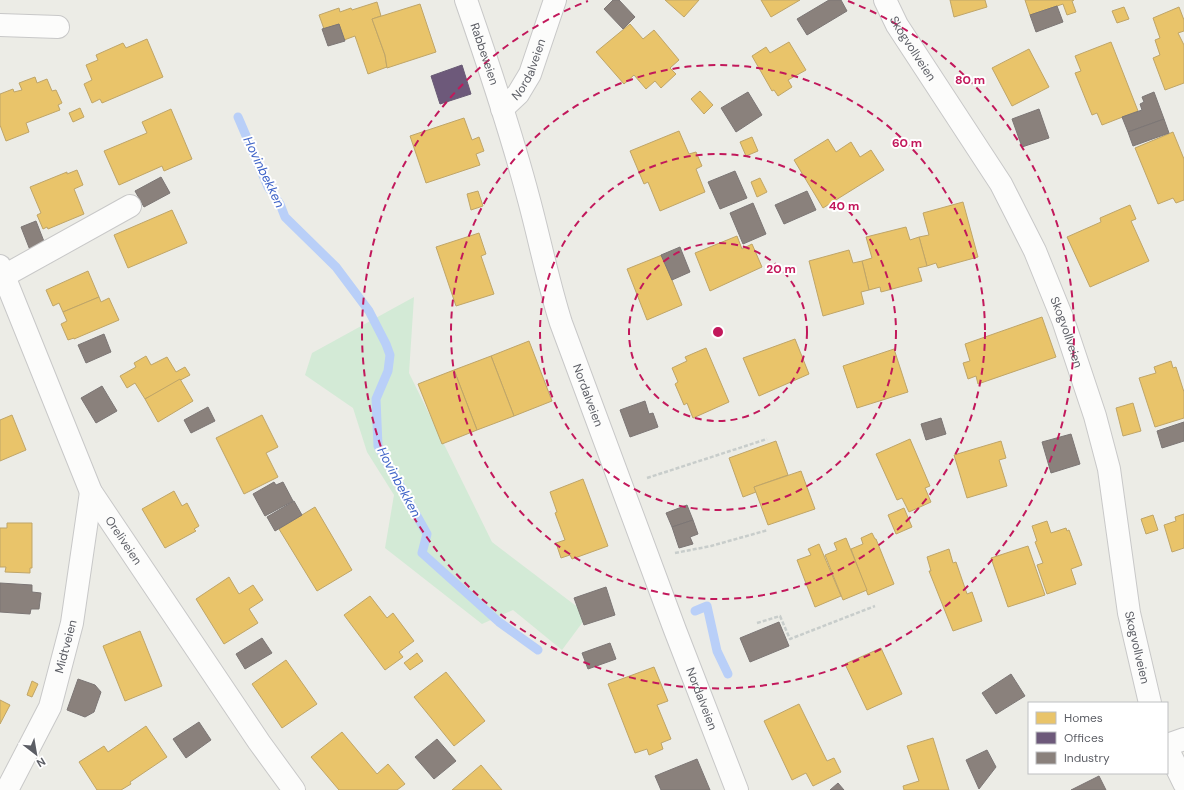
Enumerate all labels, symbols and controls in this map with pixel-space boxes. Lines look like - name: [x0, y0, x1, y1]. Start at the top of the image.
- street label: Skogvollveien: [886, 14, 940, 84]
- street label: Rabbeveien: [467, 21, 502, 87]
- street label: Nordalveien: [508, 37, 549, 104]
- text: 80 m: [955, 72, 985, 88]
- water label: Hovinbekken: [239, 134, 289, 210]
- text: 60 m: [892, 135, 922, 151]
- text: 40 m: [829, 198, 859, 214]
- text: 20 m: [766, 261, 796, 277]
- street label: Skogvollveien: [1046, 294, 1086, 370]
- centre of rings: [711, 325, 725, 339]
- street label: Nordalveien: [569, 362, 607, 429]
- water label: Hovinbekken: [373, 444, 425, 520]
- street label: Oreliveien: [101, 513, 146, 568]
- street label: Skogvollveien: [1121, 609, 1153, 685]
- street label: Midtveien: [51, 618, 81, 675]
- street label: Nordalveien: [682, 665, 721, 732]
- legend: [1028, 702, 1168, 774]
- text: Homes: [1064, 710, 1103, 726]
- text: Offices: [1064, 730, 1104, 746]
- north arrow: [16, 734, 56, 774]
- text: Industry: [1064, 750, 1110, 766]
- text: N: [34, 755, 48, 771]

